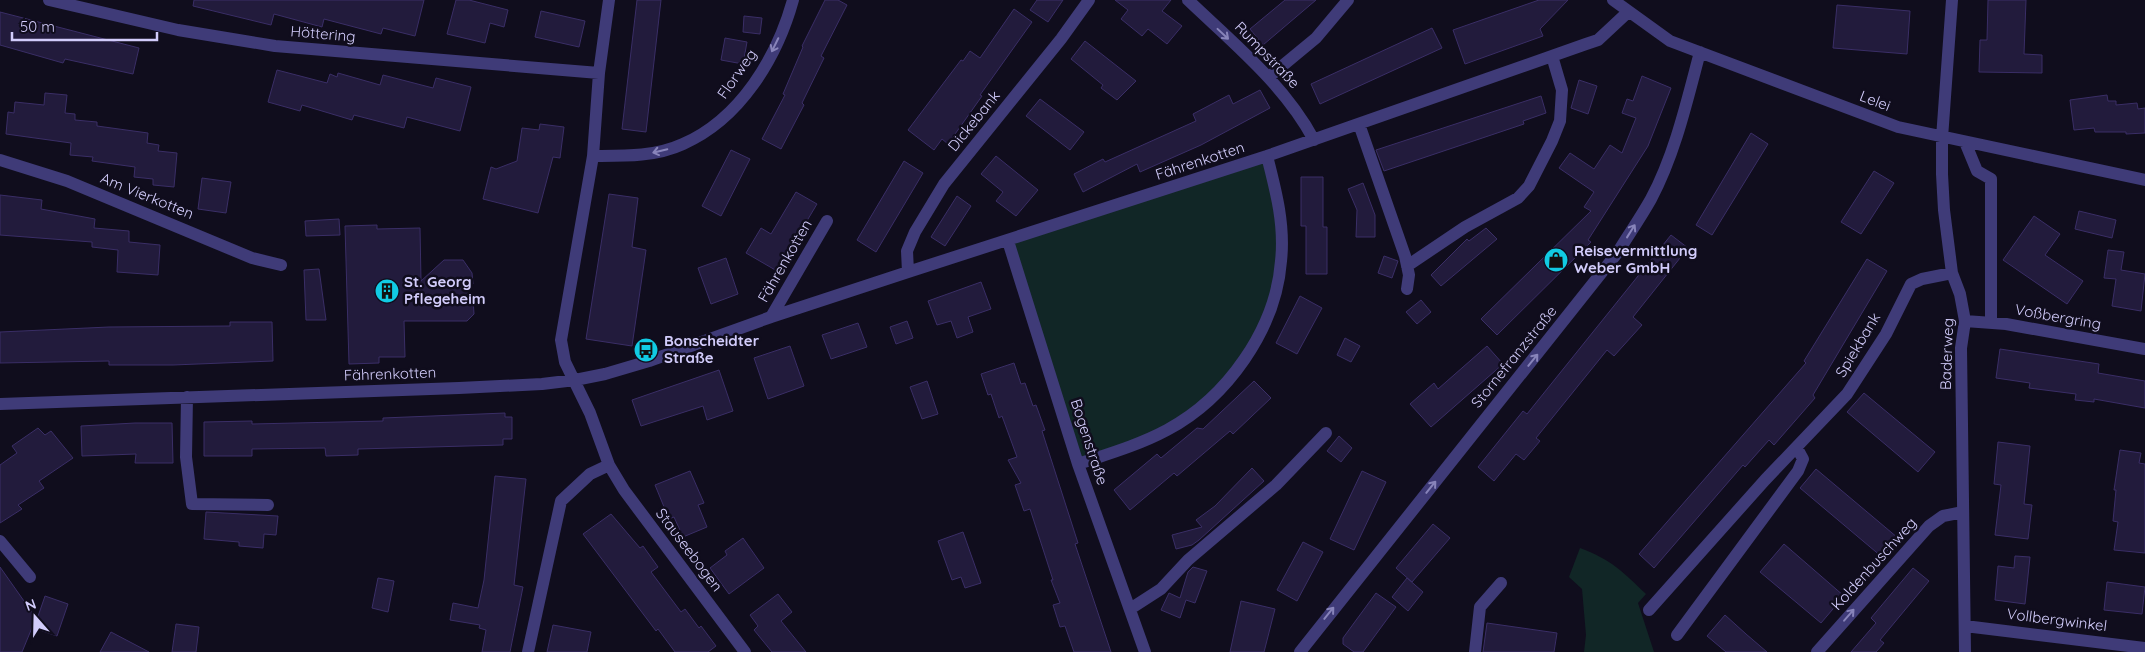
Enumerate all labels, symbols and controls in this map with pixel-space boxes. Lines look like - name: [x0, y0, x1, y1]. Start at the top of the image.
- scale bar: [12, 10, 158, 42]
- text: 50 m: [20, 17, 55, 36]
- street label: Rumpstraße: [1231, 17, 1304, 92]
- street label: Höttering: [290, 21, 356, 46]
- one-way arrow: [1217, 28, 1229, 40]
- one-way arrow: [770, 37, 779, 52]
- street label: Florweg: [713, 45, 761, 102]
- street label: Dickebank: [943, 86, 1004, 155]
- street label: Lelei: [1857, 86, 1893, 115]
- street label: Fährenkotten: [1153, 137, 1247, 184]
- one-way arrow: [652, 147, 668, 156]
- street label: Am Vierkotten: [98, 168, 197, 223]
- street label: Fährenkotten: [753, 216, 816, 306]
- one-way arrow: [1627, 224, 1637, 238]
- place label: Reisevermittlung Weber GmbH: [1574, 241, 1697, 277]
- shop icon: Reisevermittlung Weber GmbH: [1543, 247, 1569, 273]
- place label: St. Georg Pflegeheim: [404, 272, 486, 308]
- building icon: St. Georg Pflegeheim: [374, 278, 400, 304]
- street label: Voßbergring: [2013, 300, 2103, 333]
- street label: Stornefranzstraße: [1467, 302, 1561, 412]
- street label: Spiekbank: [1831, 309, 1884, 381]
- street label: Baderweg: [1936, 318, 1957, 390]
- place label: Bonscheidter Straße: [664, 331, 760, 367]
- bus stop icon: Bonscheidter Straße: [633, 337, 659, 363]
- one-way arrow: [1527, 353, 1538, 366]
- street label: Fährenkotten: [343, 362, 436, 385]
- street label: Bogenstraße: [1067, 396, 1112, 487]
- one-way arrow: [1426, 481, 1437, 494]
- street label: Stauseebogen: [652, 504, 727, 595]
- street label: Koldenbuschweg: [1827, 513, 1920, 614]
- north arrow: [10, 592, 60, 642]
- text: N: [23, 595, 38, 615]
- street label: Vollbergwinkel: [2006, 604, 2108, 635]
- one-way arrow: [1324, 607, 1335, 620]
- one-way arrow: [1844, 609, 1855, 622]

